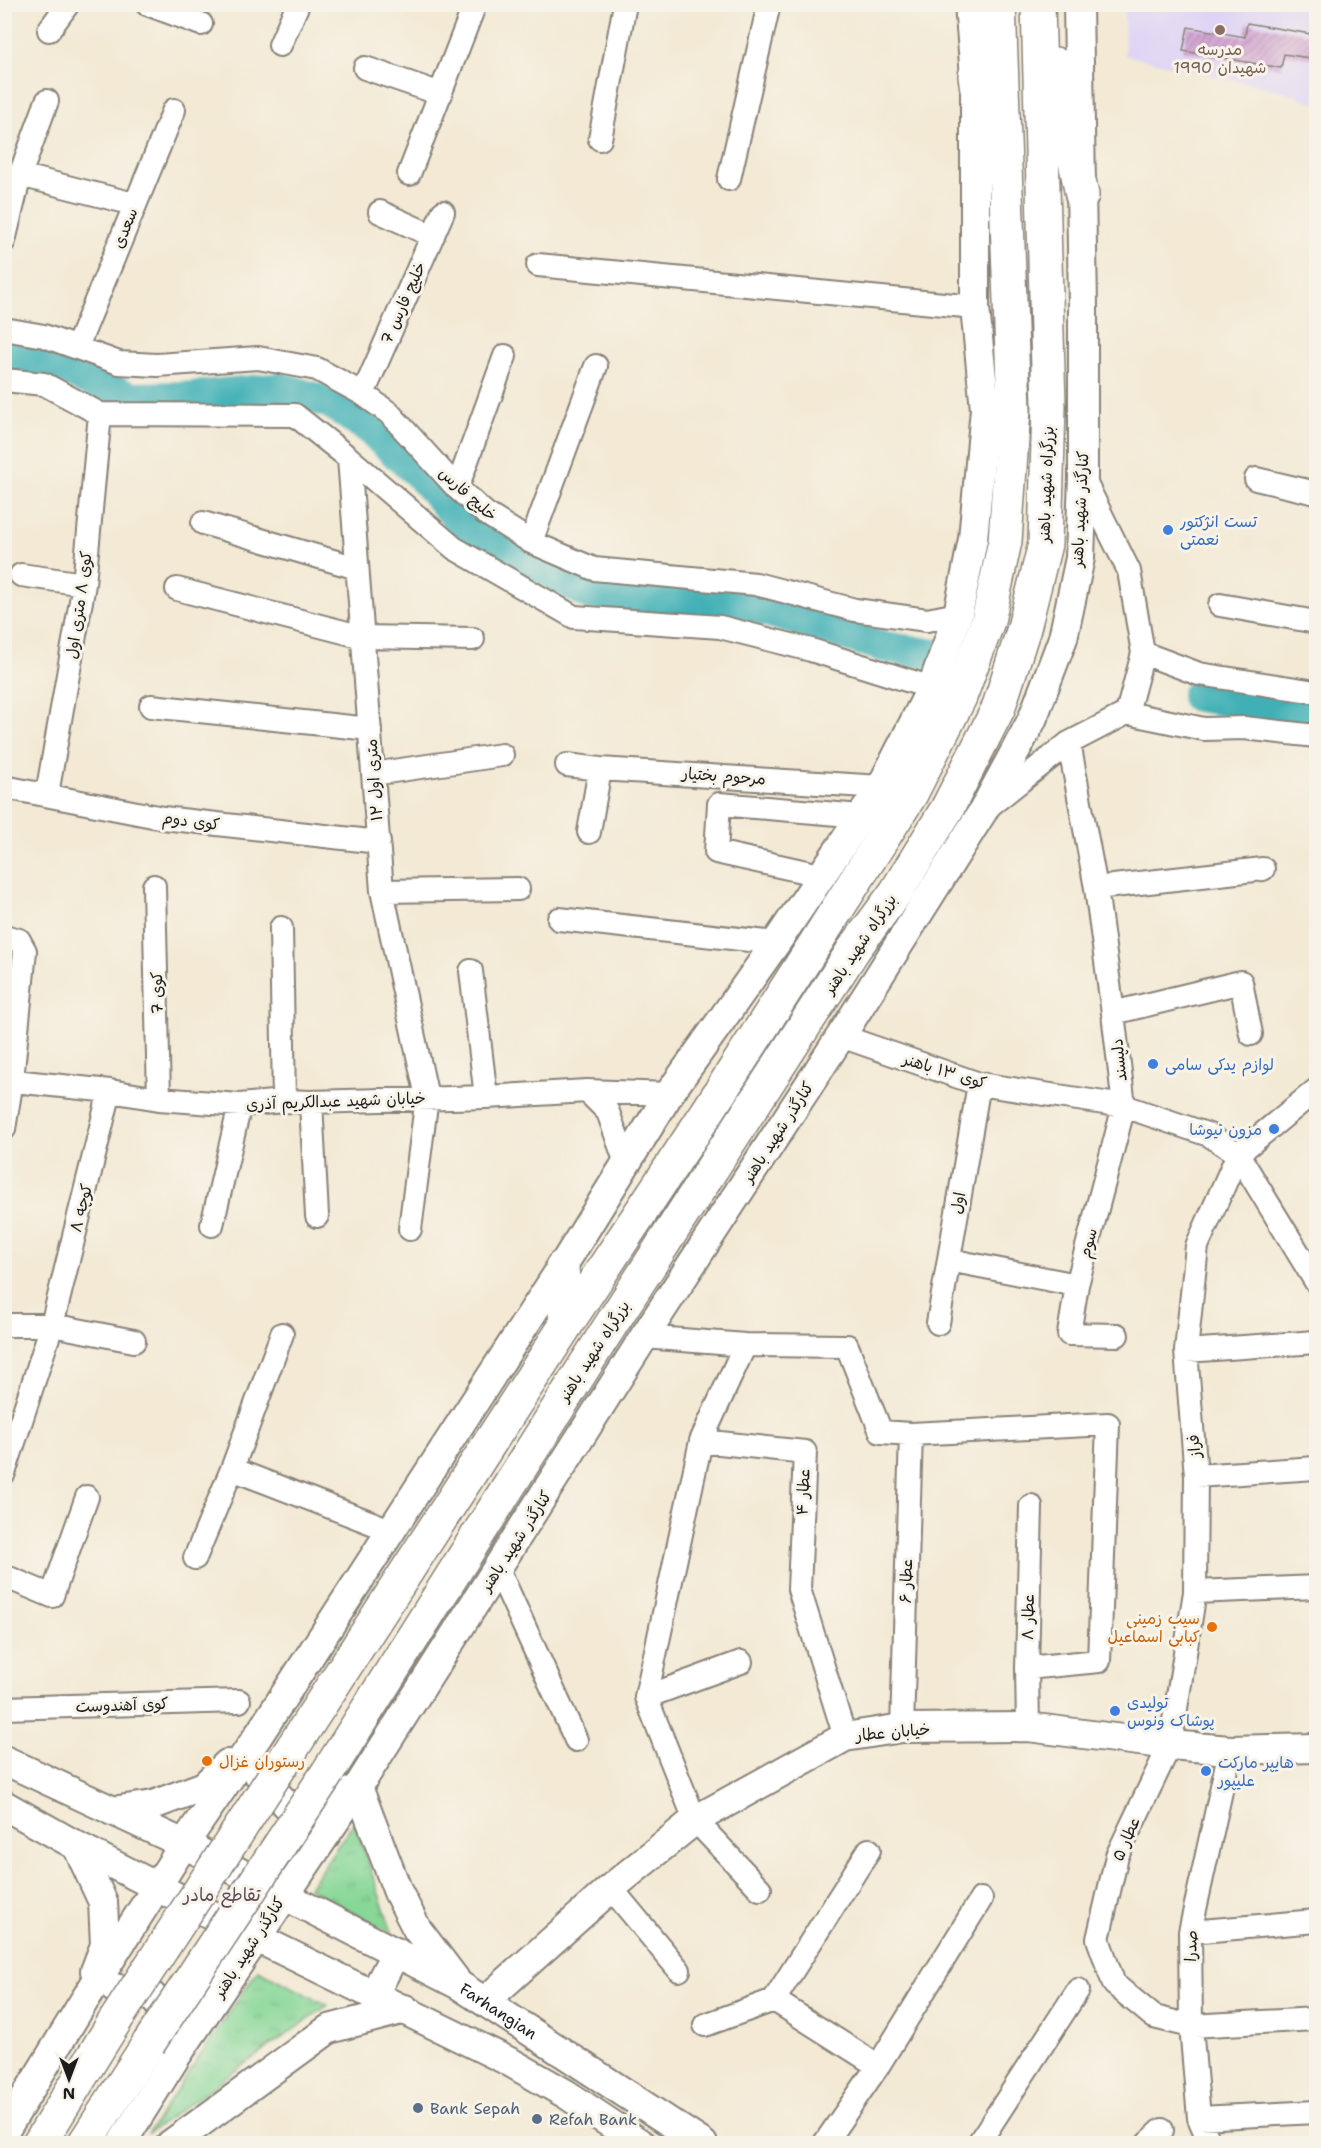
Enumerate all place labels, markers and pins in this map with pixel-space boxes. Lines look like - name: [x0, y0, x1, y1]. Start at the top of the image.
- marker: مدرسه شهیدان 1990: [1213, 23, 1227, 37]
- place label: مدرسه شهیدان 1990: [1174, 39, 1266, 78]
- place label: تست انژکتور نعمتی: [1179, 511, 1257, 550]
- marker: تست انژکتور نعمتی: [1161, 523, 1175, 537]
- place label: لوازم یدکی سامی: [1165, 1054, 1274, 1077]
- marker: لوازم یدکی سامی: [1146, 1057, 1160, 1071]
- place label: مزون نیوشا: [1189, 1119, 1262, 1140]
- marker: مزون نیوشا: [1267, 1122, 1281, 1136]
- place label: سیب زمینی کبابی اسماعیل: [1107, 1608, 1200, 1647]
- marker: سیب زمینی کبابی اسماعیل: [1205, 1620, 1219, 1634]
- place label: تولیدی پوشاک ونوس: [1127, 1692, 1215, 1731]
- marker: تولیدی پوشاک ونوس: [1108, 1704, 1122, 1718]
- place label: رستوران غزال: [219, 1751, 305, 1772]
- place label: هایپر مارکت علیپور: [1216, 1752, 1294, 1791]
- marker: رستوران غزال: [200, 1754, 214, 1768]
- marker: هایپر مارکت علیپور: [1199, 1764, 1213, 1778]
- place label: Bank Sepah: [430, 2098, 520, 2119]
- marker: Bank Sepah: [411, 2101, 425, 2115]
- place label: Refah Bank: [549, 2109, 637, 2130]
- marker: Refah Bank: [530, 2112, 544, 2126]

